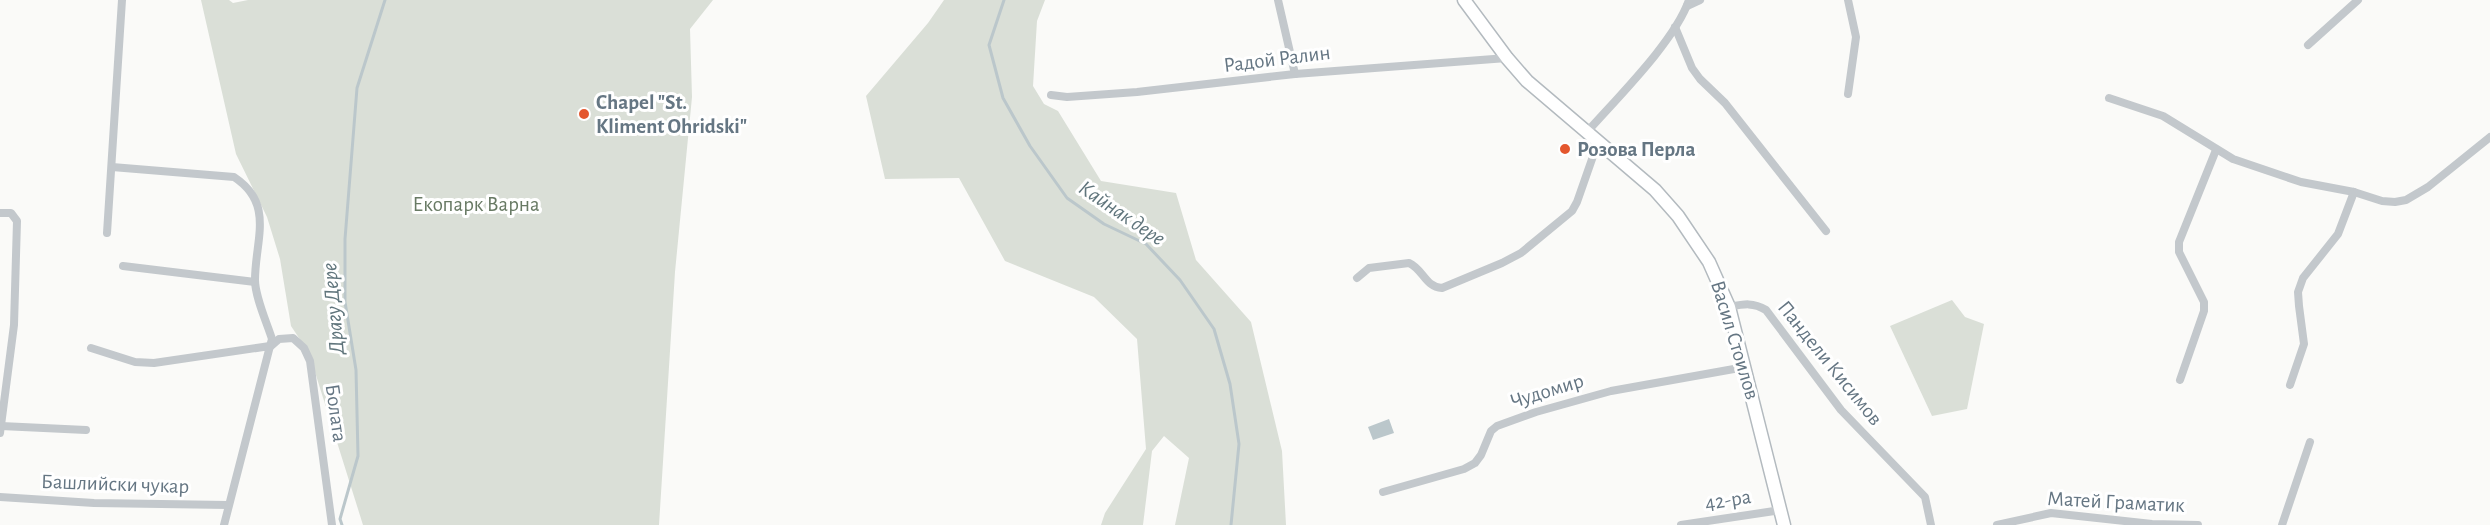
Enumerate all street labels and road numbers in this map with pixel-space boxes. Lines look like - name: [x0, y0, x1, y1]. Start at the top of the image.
- street label: Радой Ралин: [1222, 42, 1332, 76]
- street label: Васил Стоилов: [1707, 278, 1763, 402]
- street label: Пандели Кисимов: [1774, 297, 1886, 429]
- street label: Чудомир: [1508, 370, 1586, 412]
- street label: Болата: [322, 383, 351, 444]
- street label: Башлийски чукар: [41, 471, 189, 497]
- street label: 42-ра: [1703, 486, 1753, 514]
- street label: Матей Граматик: [2047, 488, 2186, 516]

